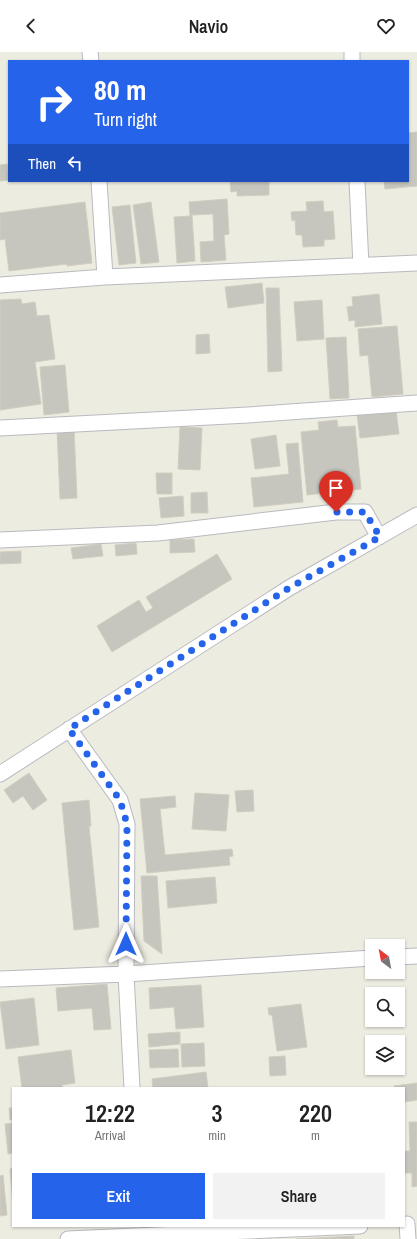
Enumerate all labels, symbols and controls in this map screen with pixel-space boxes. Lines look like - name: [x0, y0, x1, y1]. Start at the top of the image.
- text: Navio: [189, 14, 228, 39]
- icon: back: [20, 15, 42, 37]
- icon: heart: [375, 15, 397, 37]
- text: 80 m: [94, 71, 146, 109]
- icon: right: [28, 76, 80, 128]
- text: Turn right: [94, 107, 157, 132]
- icon: left: [64, 152, 86, 174]
- text: Then: [28, 153, 56, 174]
- pin: [319, 471, 353, 512]
- icon: arrive: [325, 477, 347, 499]
- position arrow: [105, 923, 147, 965]
- north arrow: [365, 939, 405, 979]
- map controls: [365, 939, 405, 1075]
- button: search: [365, 987, 405, 1027]
- button: layers: [365, 1035, 405, 1075]
- text: 12:22: [85, 1097, 135, 1129]
- text: 3: [212, 1097, 223, 1129]
- text: 220: [299, 1097, 332, 1129]
- text: Arrival: [95, 1127, 125, 1144]
- text: min: [208, 1127, 226, 1144]
- text: m: [311, 1127, 320, 1144]
- button: Exit: [32, 1173, 205, 1219]
- button: Share: [213, 1173, 385, 1219]

